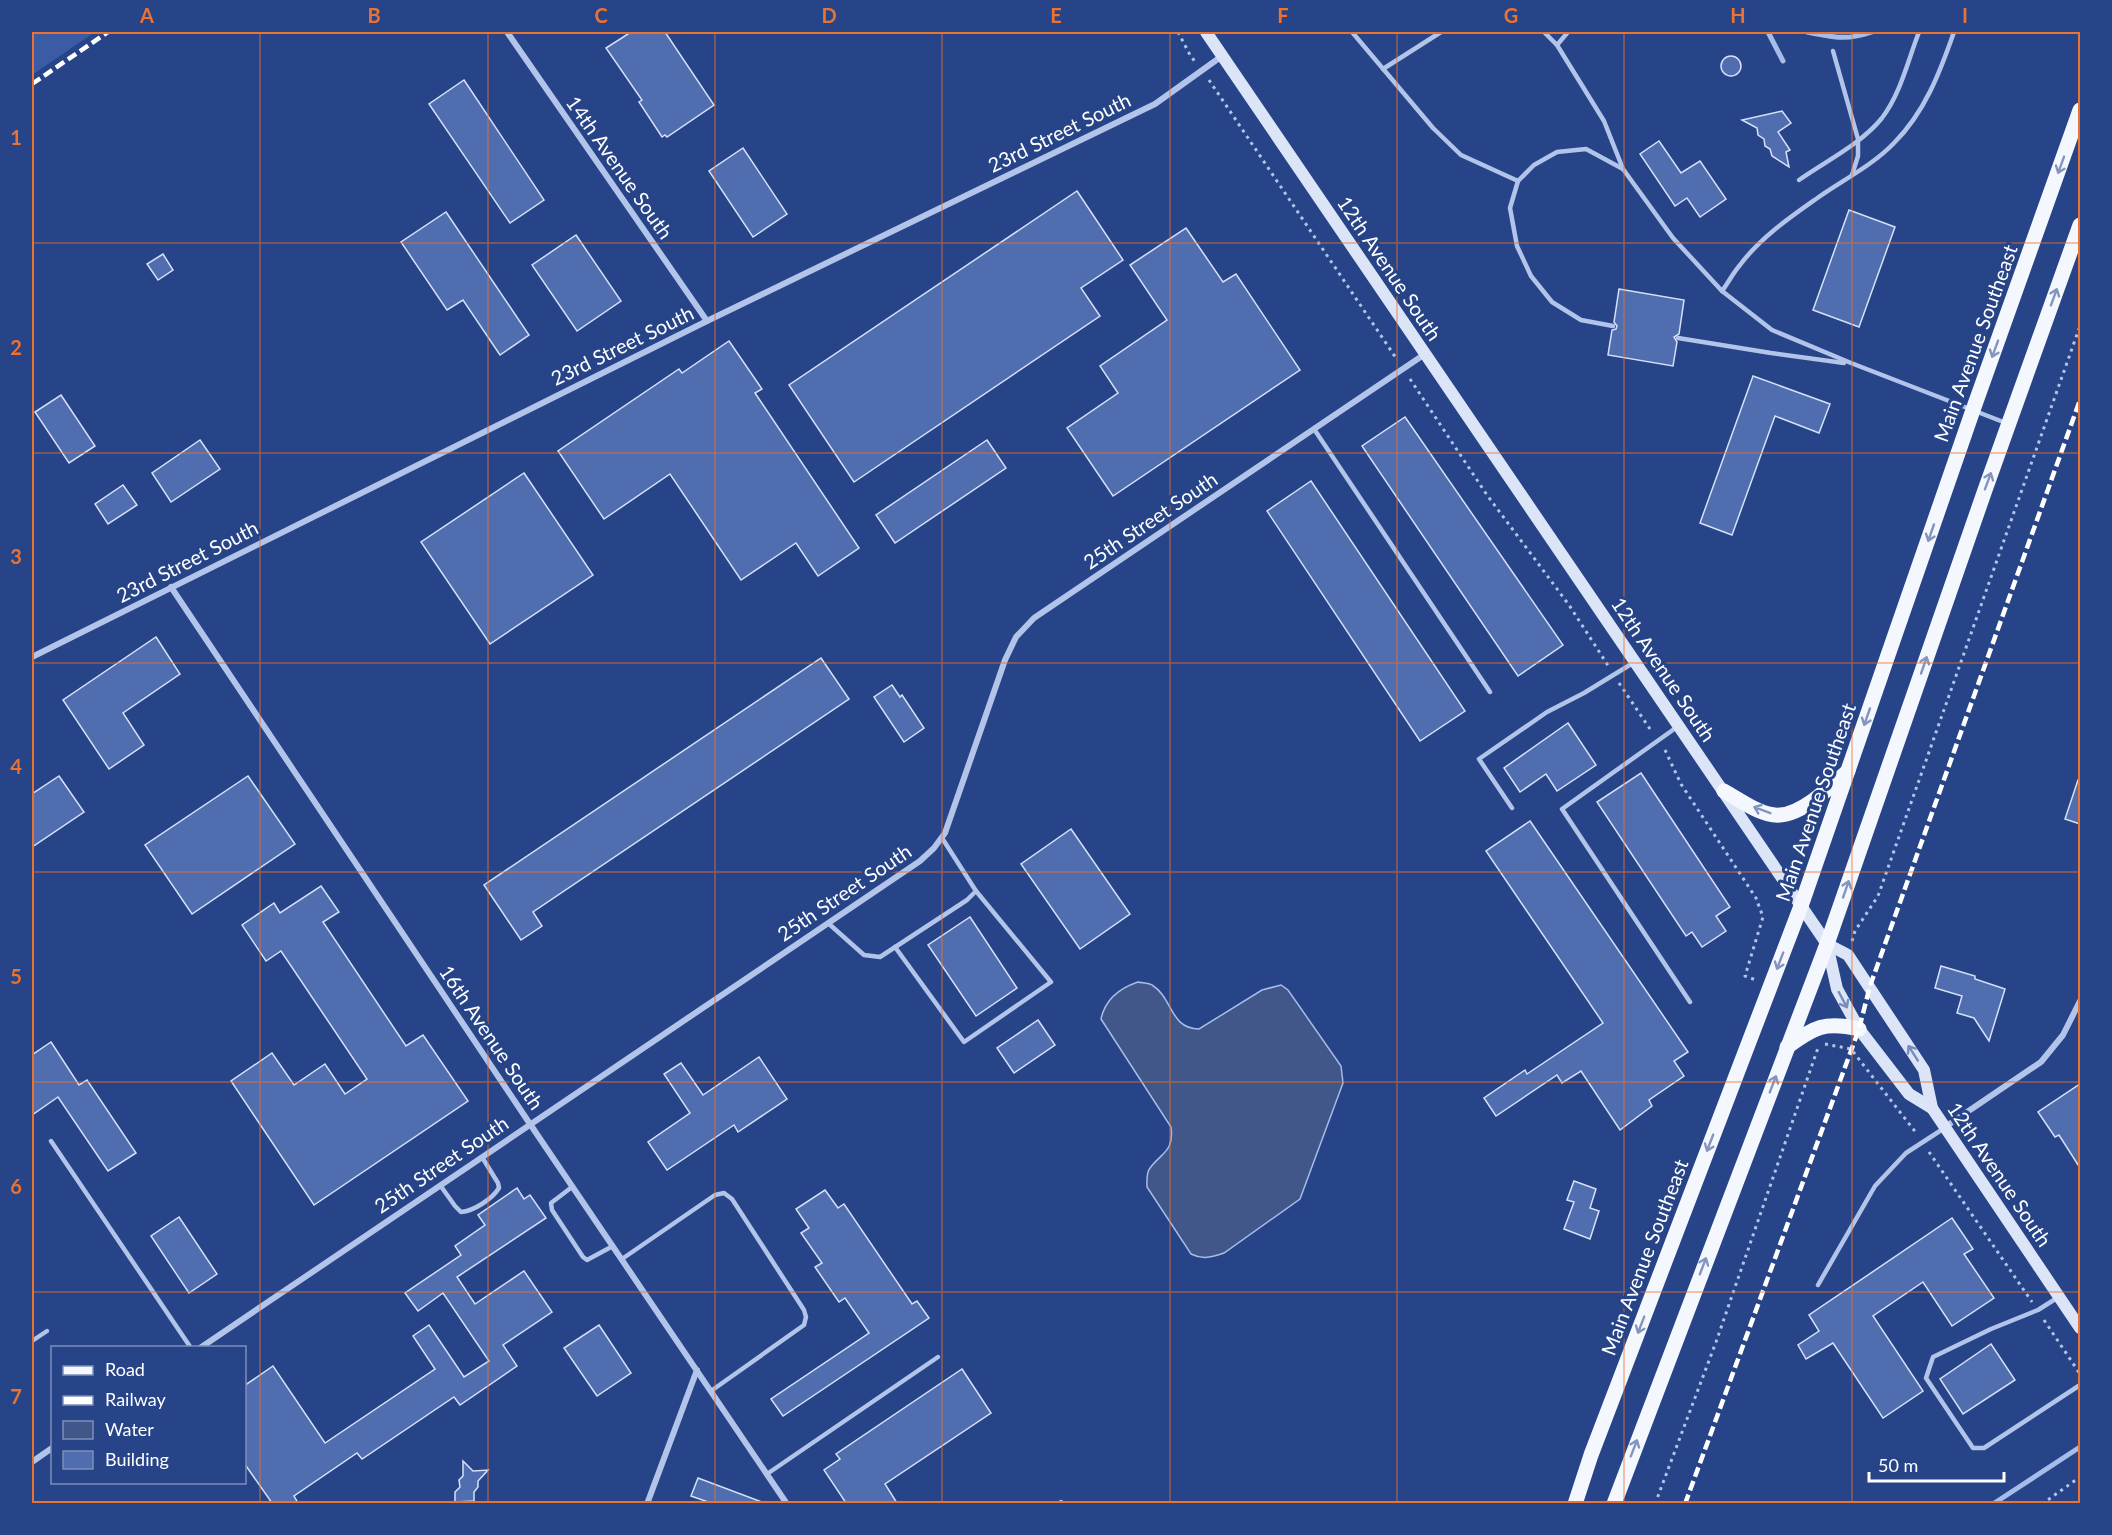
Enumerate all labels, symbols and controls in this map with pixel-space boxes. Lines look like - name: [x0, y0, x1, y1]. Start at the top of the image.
- text: A: [139, 3, 154, 27]
- text: B: [367, 3, 381, 27]
- text: C: [594, 3, 608, 27]
- text: D: [821, 3, 837, 27]
- text: E: [1050, 3, 1062, 27]
- text: F: [1277, 3, 1289, 27]
- text: G: [1504, 3, 1518, 27]
- text: H: [1730, 3, 1746, 27]
- text: I: [1962, 3, 1968, 27]
- street label: 23rd Street South: [984, 87, 1134, 177]
- street label: 14th Avenue South: [562, 91, 678, 243]
- text: 1: [10, 125, 22, 149]
- one-way arrow: [2054, 155, 2065, 174]
- street label: 12th Avenue South: [1333, 191, 1447, 345]
- street label: Main Avenue Southeast: [1928, 241, 2022, 445]
- one-way arrow: [2050, 289, 2061, 307]
- street label: 23rd Street South: [547, 300, 697, 390]
- text: 2: [10, 335, 22, 359]
- one-way arrow: [1989, 339, 2000, 357]
- street label: 25th Street South: [1079, 466, 1221, 574]
- one-way arrow: [1984, 472, 1995, 491]
- street label: 23rd Street South: [112, 515, 262, 607]
- one-way arrow: [1924, 523, 1935, 541]
- text: 3: [10, 544, 22, 568]
- street label: 12th Avenue South: [1607, 592, 1721, 746]
- one-way arrow: [1919, 656, 1930, 675]
- street label: Main Avenue Southeast: [1770, 700, 1860, 904]
- one-way arrow: [1860, 707, 1871, 726]
- text: 4: [10, 754, 22, 778]
- one-way arrow: [1754, 804, 1772, 815]
- street label: 25th Street South: [773, 838, 915, 946]
- one-way arrow: [1841, 880, 1852, 899]
- one-way arrow: [1774, 951, 1785, 969]
- street label: 16th Avenue South: [435, 960, 549, 1114]
- text: 5: [10, 964, 22, 988]
- one-way arrow: [1837, 991, 1849, 1008]
- one-way arrow: [1907, 1045, 1920, 1062]
- one-way arrow: [1768, 1075, 1779, 1094]
- street label: 12th Avenue South: [1943, 1097, 2057, 1251]
- street label: 25th Street South: [370, 1110, 512, 1218]
- one-way arrow: [1704, 1133, 1715, 1151]
- street label: Main Avenue Southeast: [1596, 1156, 1692, 1358]
- text: 6: [10, 1174, 22, 1198]
- one-way arrow: [1699, 1257, 1710, 1276]
- one-way arrow: [1635, 1315, 1646, 1334]
- legend: [51, 1346, 246, 1484]
- text: Road: [105, 1358, 145, 1380]
- text: 7: [10, 1384, 22, 1408]
- text: Railway: [105, 1388, 166, 1410]
- text: Water: [105, 1418, 154, 1440]
- one-way arrow: [1629, 1440, 1640, 1458]
- scale bar: [1869, 1445, 2004, 1483]
- text: Building: [105, 1448, 169, 1470]
- text: 50 m: [1878, 1454, 1918, 1476]

